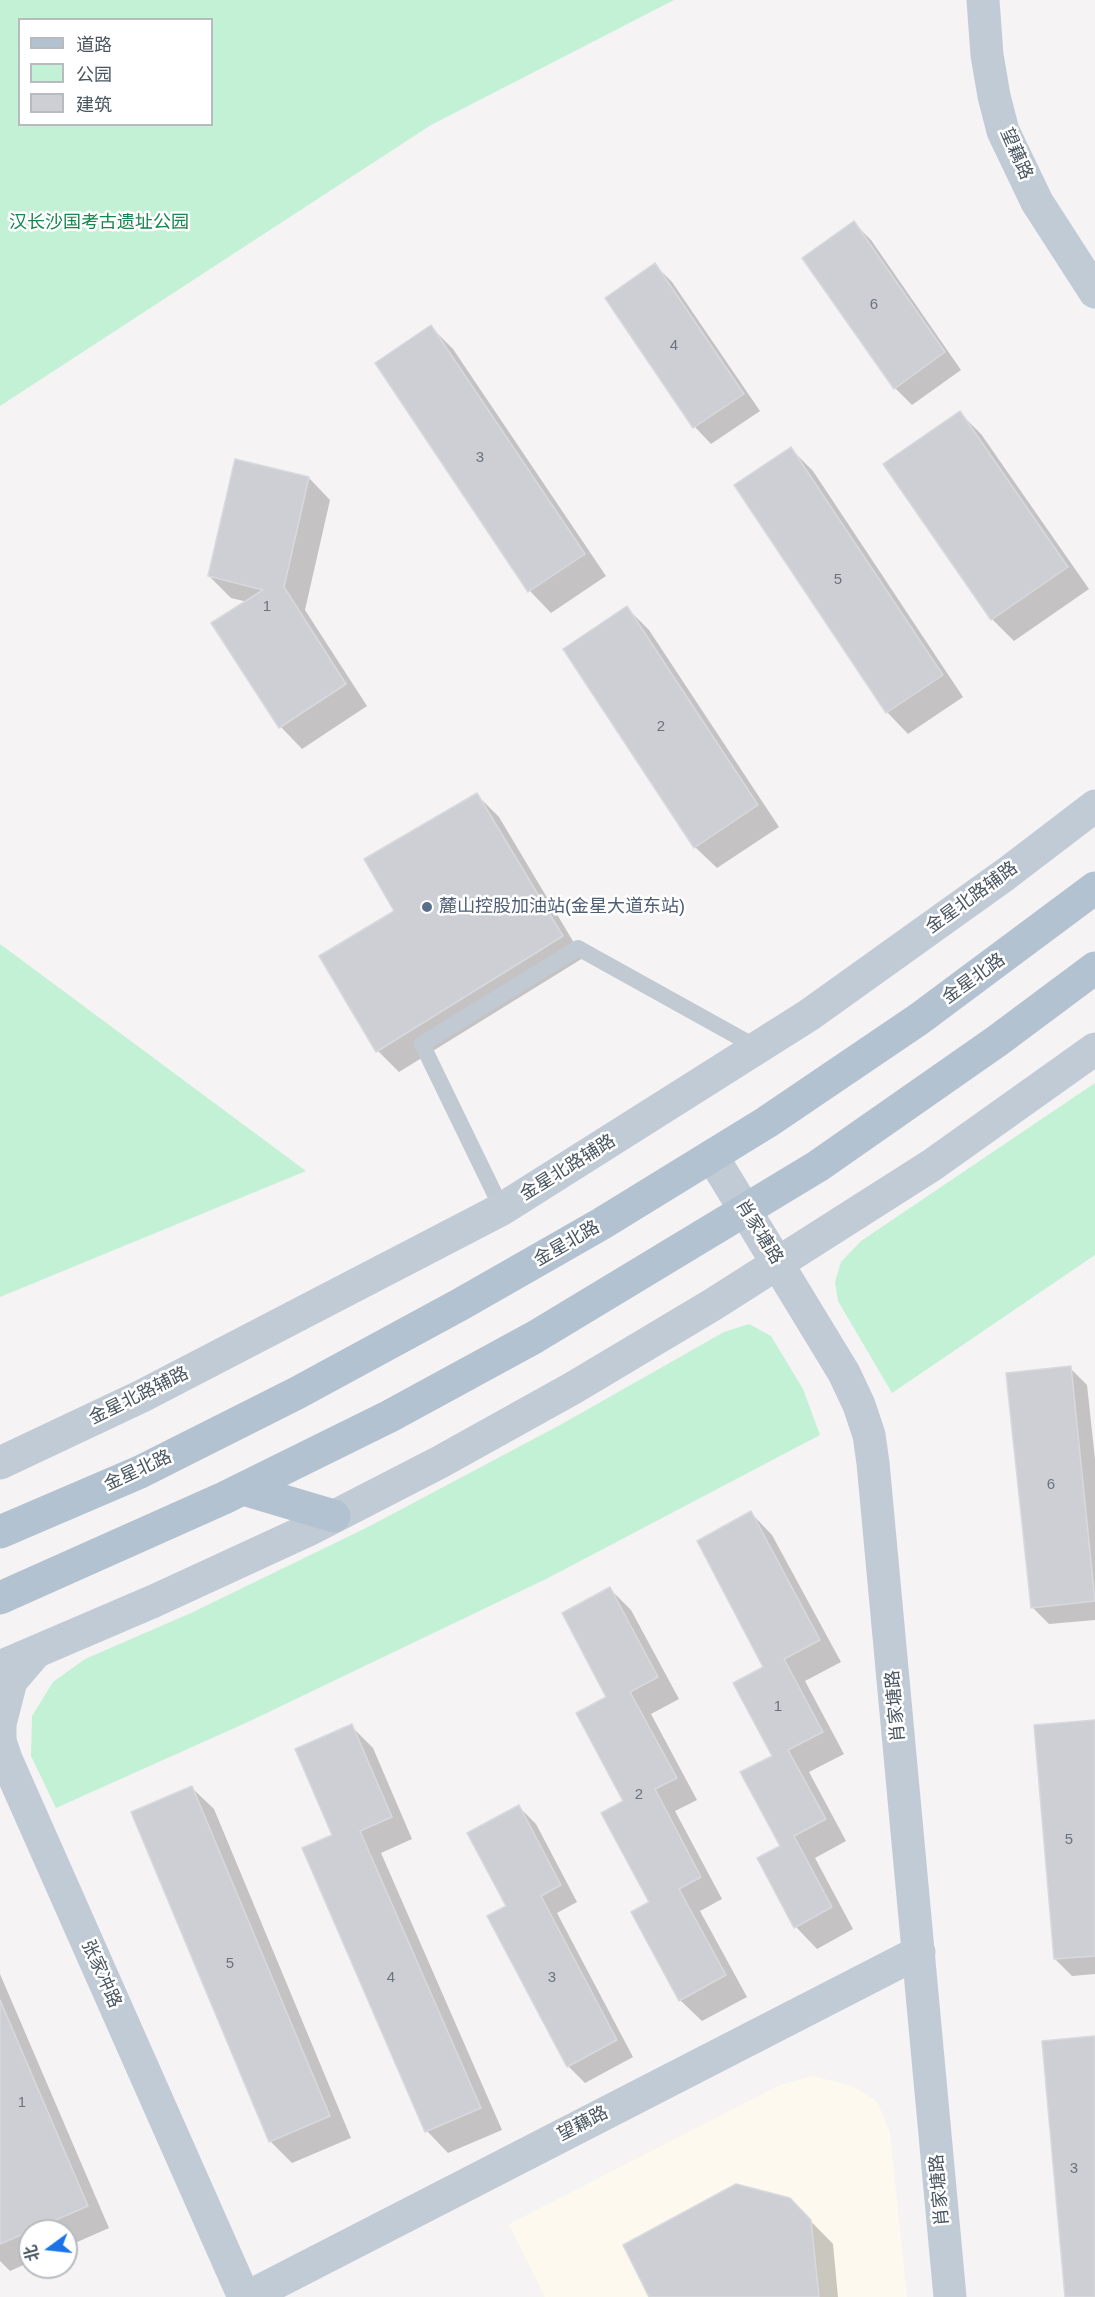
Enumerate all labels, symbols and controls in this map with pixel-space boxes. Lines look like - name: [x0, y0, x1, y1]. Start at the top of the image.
- legend: [18, 18, 213, 126]
- text: 道路: [76, 35, 112, 55]
- text: 公园: [76, 65, 112, 85]
- text: 建筑: [76, 95, 112, 115]
- street label: 望藕路: [995, 125, 1037, 183]
- park label: 汉长沙国考古遗址公园: [9, 212, 189, 234]
- house number: 6: [870, 296, 878, 314]
- house number: 4: [670, 337, 678, 355]
- house number: 3: [476, 449, 484, 467]
- house number: 5: [834, 571, 842, 589]
- house number: 1: [263, 598, 271, 616]
- house number: 2: [657, 718, 665, 736]
- street label: 金星北路辅路: [922, 858, 1022, 938]
- place label: 麓山控股加油站(金星大道东站): [439, 896, 685, 918]
- marker: 麓山控股加油站(金星大道东站): [420, 900, 434, 914]
- street label: 金星北路: [939, 949, 1009, 1009]
- street label: 金星北路辅路: [516, 1130, 620, 1206]
- street label: 肖家塘路: [731, 1196, 787, 1268]
- street label: 金星北路: [530, 1217, 604, 1271]
- street label: 金星北路辅路: [86, 1363, 192, 1429]
- street label: 金星北路: [101, 1446, 175, 1496]
- house number: 6: [1047, 1476, 1055, 1494]
- street label: 肖家塘路: [882, 1669, 910, 1743]
- house number: 1: [774, 1698, 782, 1716]
- house number: 2: [635, 1786, 643, 1804]
- house number: 5: [1065, 1831, 1073, 1849]
- street label: 张家冲路: [76, 1937, 126, 2011]
- house number: 5: [226, 1955, 234, 1973]
- house number: 4: [387, 1969, 395, 1987]
- house number: 3: [548, 1969, 556, 1987]
- house number: 1: [18, 2094, 26, 2112]
- street label: 望藕路: [554, 2102, 612, 2146]
- street label: 肖家塘路: [926, 2153, 954, 2227]
- house number: 3: [1070, 2160, 1078, 2178]
- north arrow: [18, 2219, 78, 2279]
- text: 北: [22, 2243, 42, 2263]

